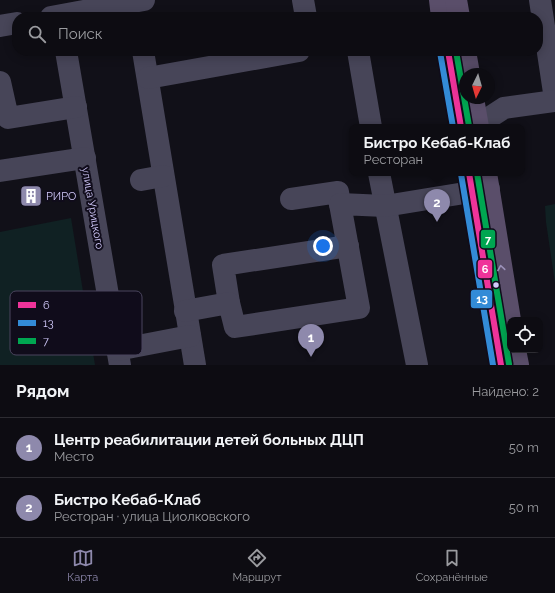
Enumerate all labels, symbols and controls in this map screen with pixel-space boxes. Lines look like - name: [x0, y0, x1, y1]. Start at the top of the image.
- search box: [12, 12, 543, 56]
- icon: search: [26, 23, 48, 45]
- text: Поиск: [58, 25, 103, 43]
- north arrow: [459, 68, 495, 104]
- popup: [349, 124, 525, 176]
- text: Бистро Кебаб-Клаб: [364, 134, 510, 152]
- text: Ресторан: [364, 152, 423, 167]
- street label: улица Урицкого: [79, 166, 106, 251]
- building icon: РИРО: [18, 183, 44, 209]
- pin: 2: [424, 189, 450, 222]
- place label: РИРО: [46, 190, 76, 203]
- line badge: 7: [480, 229, 496, 249]
- text: 7: [485, 233, 492, 246]
- your location: [313, 236, 333, 256]
- line badge: 6: [477, 259, 493, 279]
- text: 6: [482, 263, 489, 276]
- one-way arrow: [497, 265, 506, 271]
- unlabelled marker: [491, 280, 501, 290]
- line badge: 13: [470, 289, 493, 309]
- legend: [10, 291, 142, 355]
- text: 13: [476, 293, 488, 306]
- text: 6: [43, 299, 50, 312]
- text: 13: [43, 317, 54, 330]
- map controls: [507, 317, 543, 353]
- button: locate: [507, 317, 543, 353]
- pin: 1: [298, 324, 324, 357]
- text: 7: [43, 335, 49, 348]
- text: Рядом: [16, 381, 69, 401]
- text: Найдено: 2: [472, 384, 539, 399]
- text: Центр реабилитации детей больных ДЦП: [54, 431, 364, 449]
- text: 1: [26, 440, 32, 455]
- text: 50 m: [509, 440, 539, 455]
- text: Место: [54, 449, 94, 464]
- text: Бистро Кебаб-Клаб: [54, 491, 201, 509]
- text: 2: [25, 500, 33, 515]
- text: 50 m: [509, 500, 539, 515]
- text: Ресторан · улица Циолковского: [54, 509, 250, 524]
- tab: Карта: [67, 547, 98, 584]
- tab: Маршрут: [232, 547, 281, 584]
- tab: Сохранённые: [416, 547, 488, 584]

